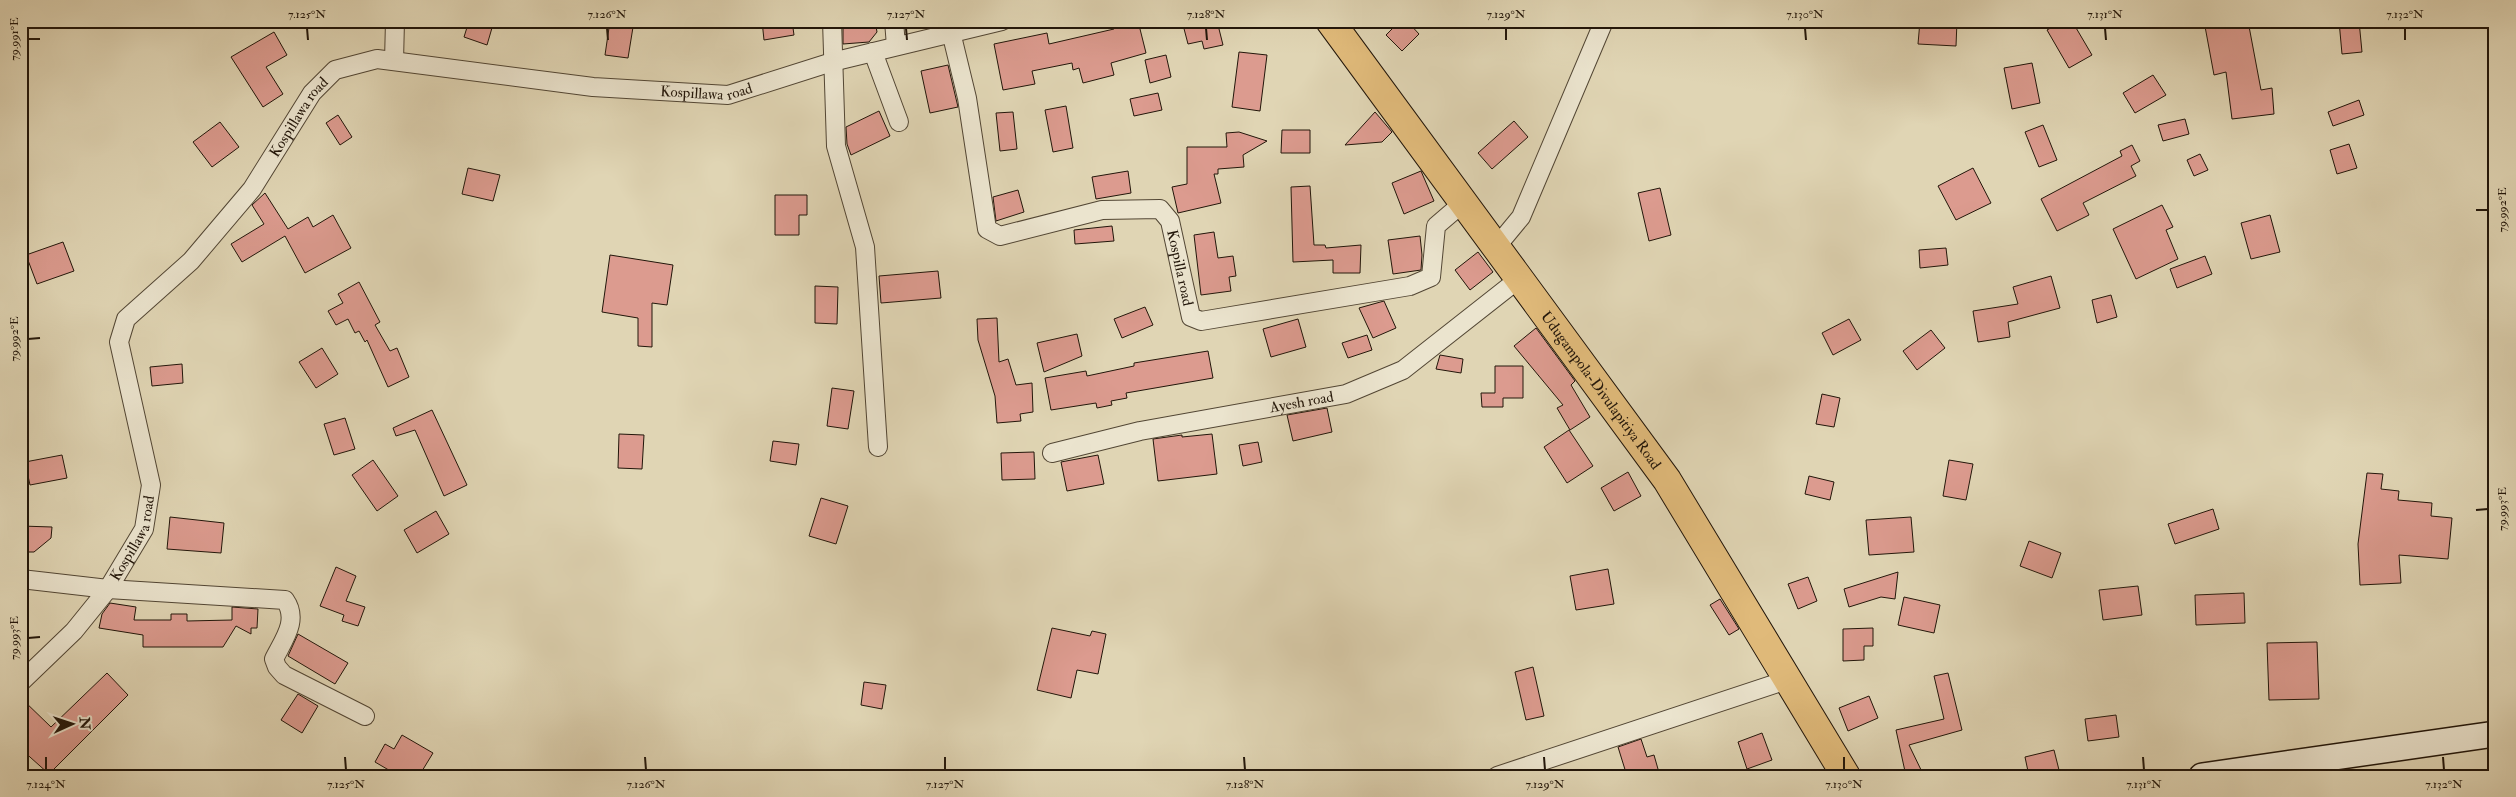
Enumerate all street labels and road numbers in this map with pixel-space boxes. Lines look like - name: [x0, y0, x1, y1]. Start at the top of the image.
- street label: Kospillawa road: [265, 73, 333, 161]
- street label: Kospillawa road: [660, 79, 755, 105]
- street label: Kospilla road: [1162, 228, 1197, 308]
- street label: Udugampola-Divulapitiya Road: [1536, 308, 1665, 474]
- street label: Ayesh road: [1267, 387, 1336, 418]
- street label: Kospillawa road: [106, 494, 159, 585]

